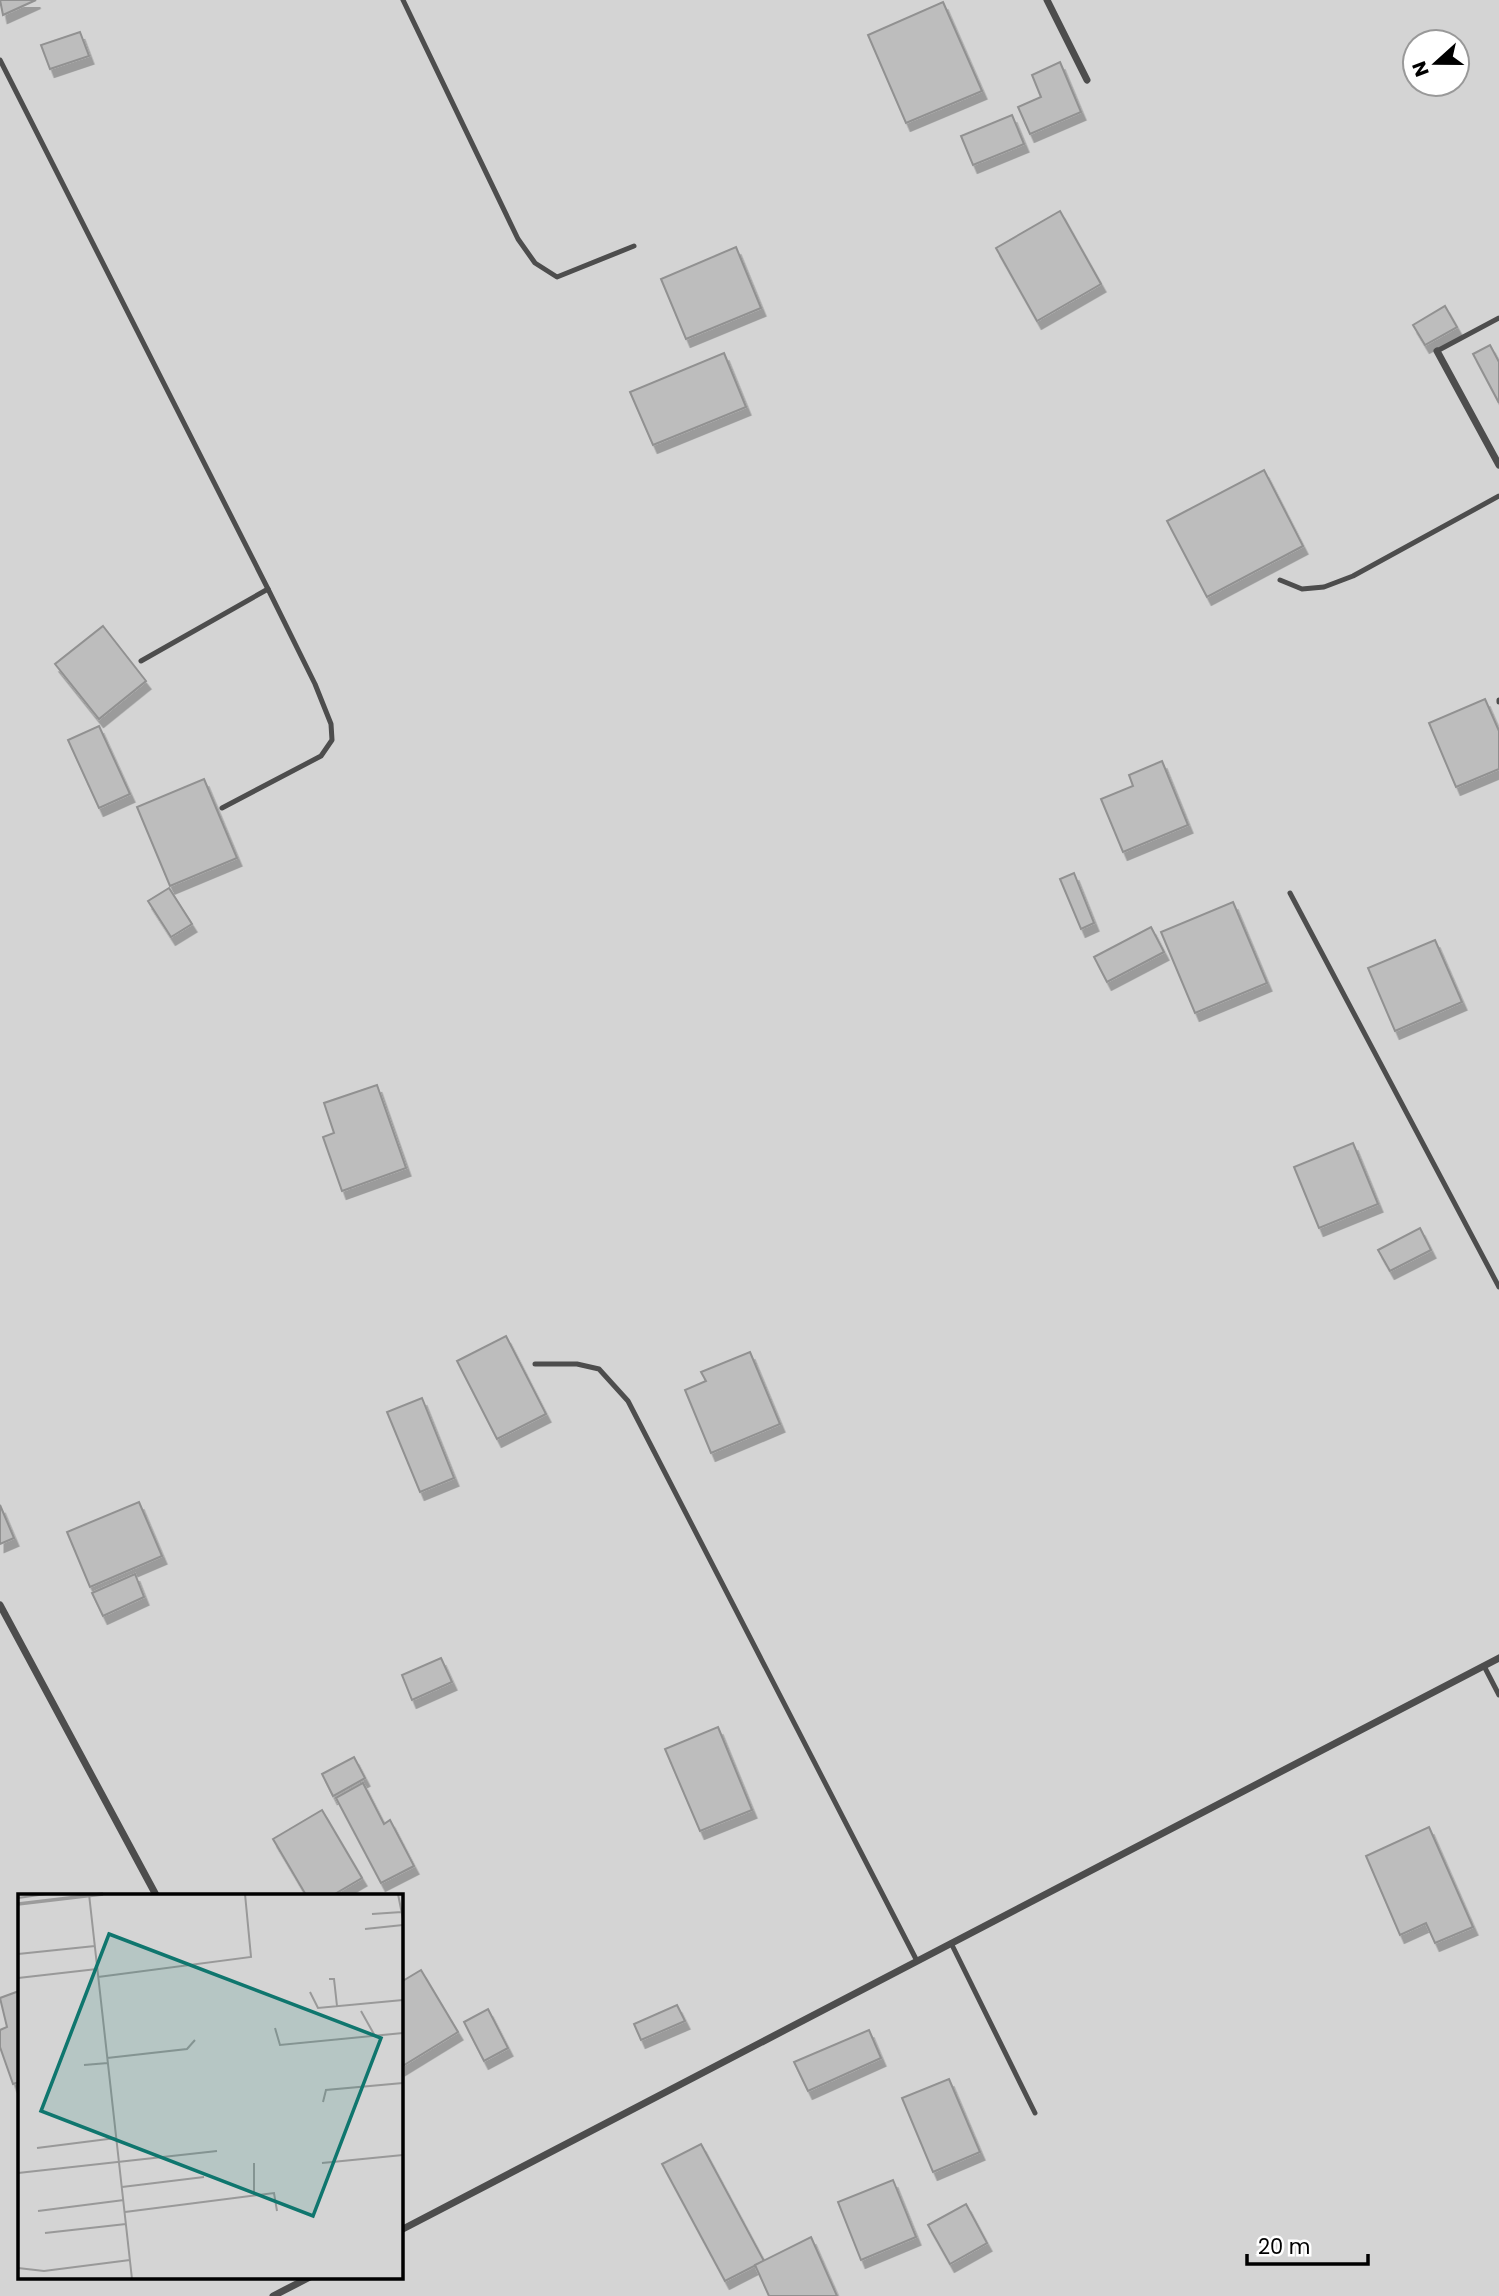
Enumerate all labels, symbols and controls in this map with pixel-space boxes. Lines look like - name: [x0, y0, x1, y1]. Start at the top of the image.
- north arrow: [1401, 28, 1471, 98]
- text: N: [1405, 57, 1436, 80]
- inset map: [18, 1894, 402, 2278]
- scale bar: [1247, 2222, 1368, 2266]
- text: 20 m: [1258, 2232, 1311, 2261]

